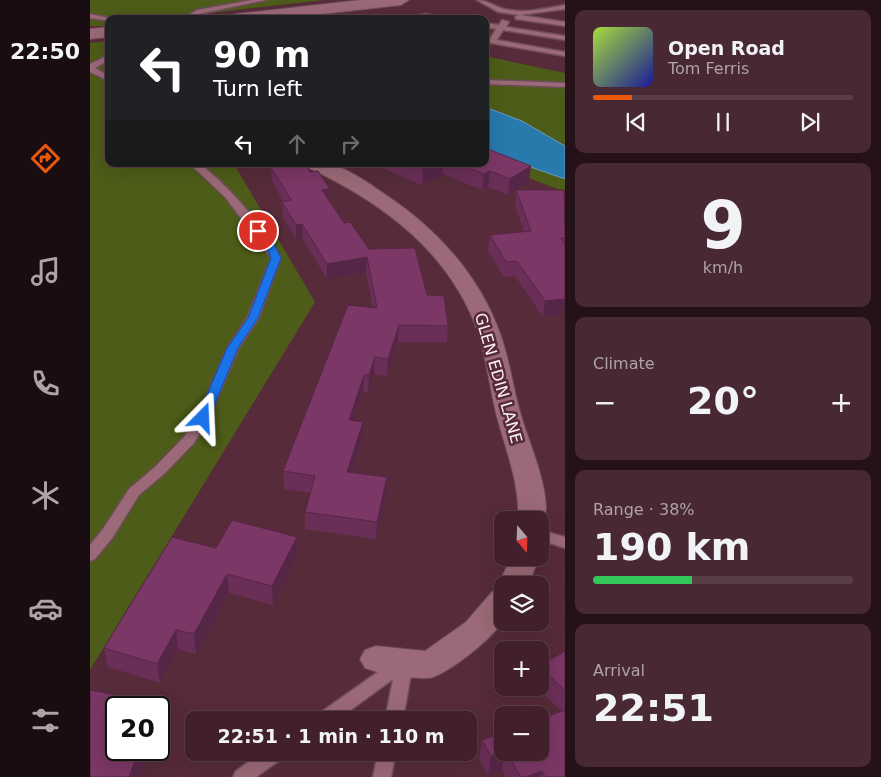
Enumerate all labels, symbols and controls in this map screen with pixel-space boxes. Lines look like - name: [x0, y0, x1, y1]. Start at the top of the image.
- icon: left: [130, 35, 195, 100]
- text: 90 m: [213, 35, 310, 75]
- text: Open Road: [668, 37, 785, 59]
- text: 22:50: [10, 39, 80, 64]
- text: Tom Ferris: [668, 59, 749, 78]
- text: Turn left: [213, 76, 302, 101]
- icon: previous: [622, 108, 650, 136]
- icon: pause: [709, 108, 737, 136]
- icon: next: [796, 108, 824, 136]
- icon: left: [230, 130, 258, 158]
- icon: ahead: [283, 130, 311, 158]
- icon: right: [336, 130, 364, 158]
- icon: directions: [28, 141, 63, 176]
- text: 9: [700, 188, 746, 263]
- pin: [237, 210, 279, 252]
- icon: arrive: [244, 217, 272, 245]
- icon: music: [28, 254, 63, 289]
- text: km/h: [703, 258, 743, 277]
- street label: GLEN EDIN LANE: [471, 311, 526, 446]
- text: Climate: [593, 354, 655, 373]
- icon: phone: [28, 366, 63, 401]
- text: 20°: [687, 379, 759, 423]
- text: −: [593, 386, 616, 419]
- text: +: [830, 386, 853, 419]
- position arrow: [176, 391, 228, 443]
- icon: climate: [28, 478, 63, 513]
- text: Range · 38%: [593, 500, 695, 519]
- north arrow: [494, 511, 549, 566]
- map controls: [494, 511, 549, 761]
- text: 190 km: [593, 525, 750, 569]
- button: layers: [494, 576, 549, 631]
- icon: car: [28, 591, 63, 626]
- button: +: [494, 641, 549, 696]
- text: Arrival: [593, 661, 645, 680]
- text: 22:51: [593, 686, 714, 730]
- speed limit sign: 20: [105, 696, 170, 761]
- icon: filters: [28, 703, 63, 738]
- button: −: [494, 706, 549, 761]
- text: 22:51 · 1 min · 110 m: [217, 725, 445, 747]

